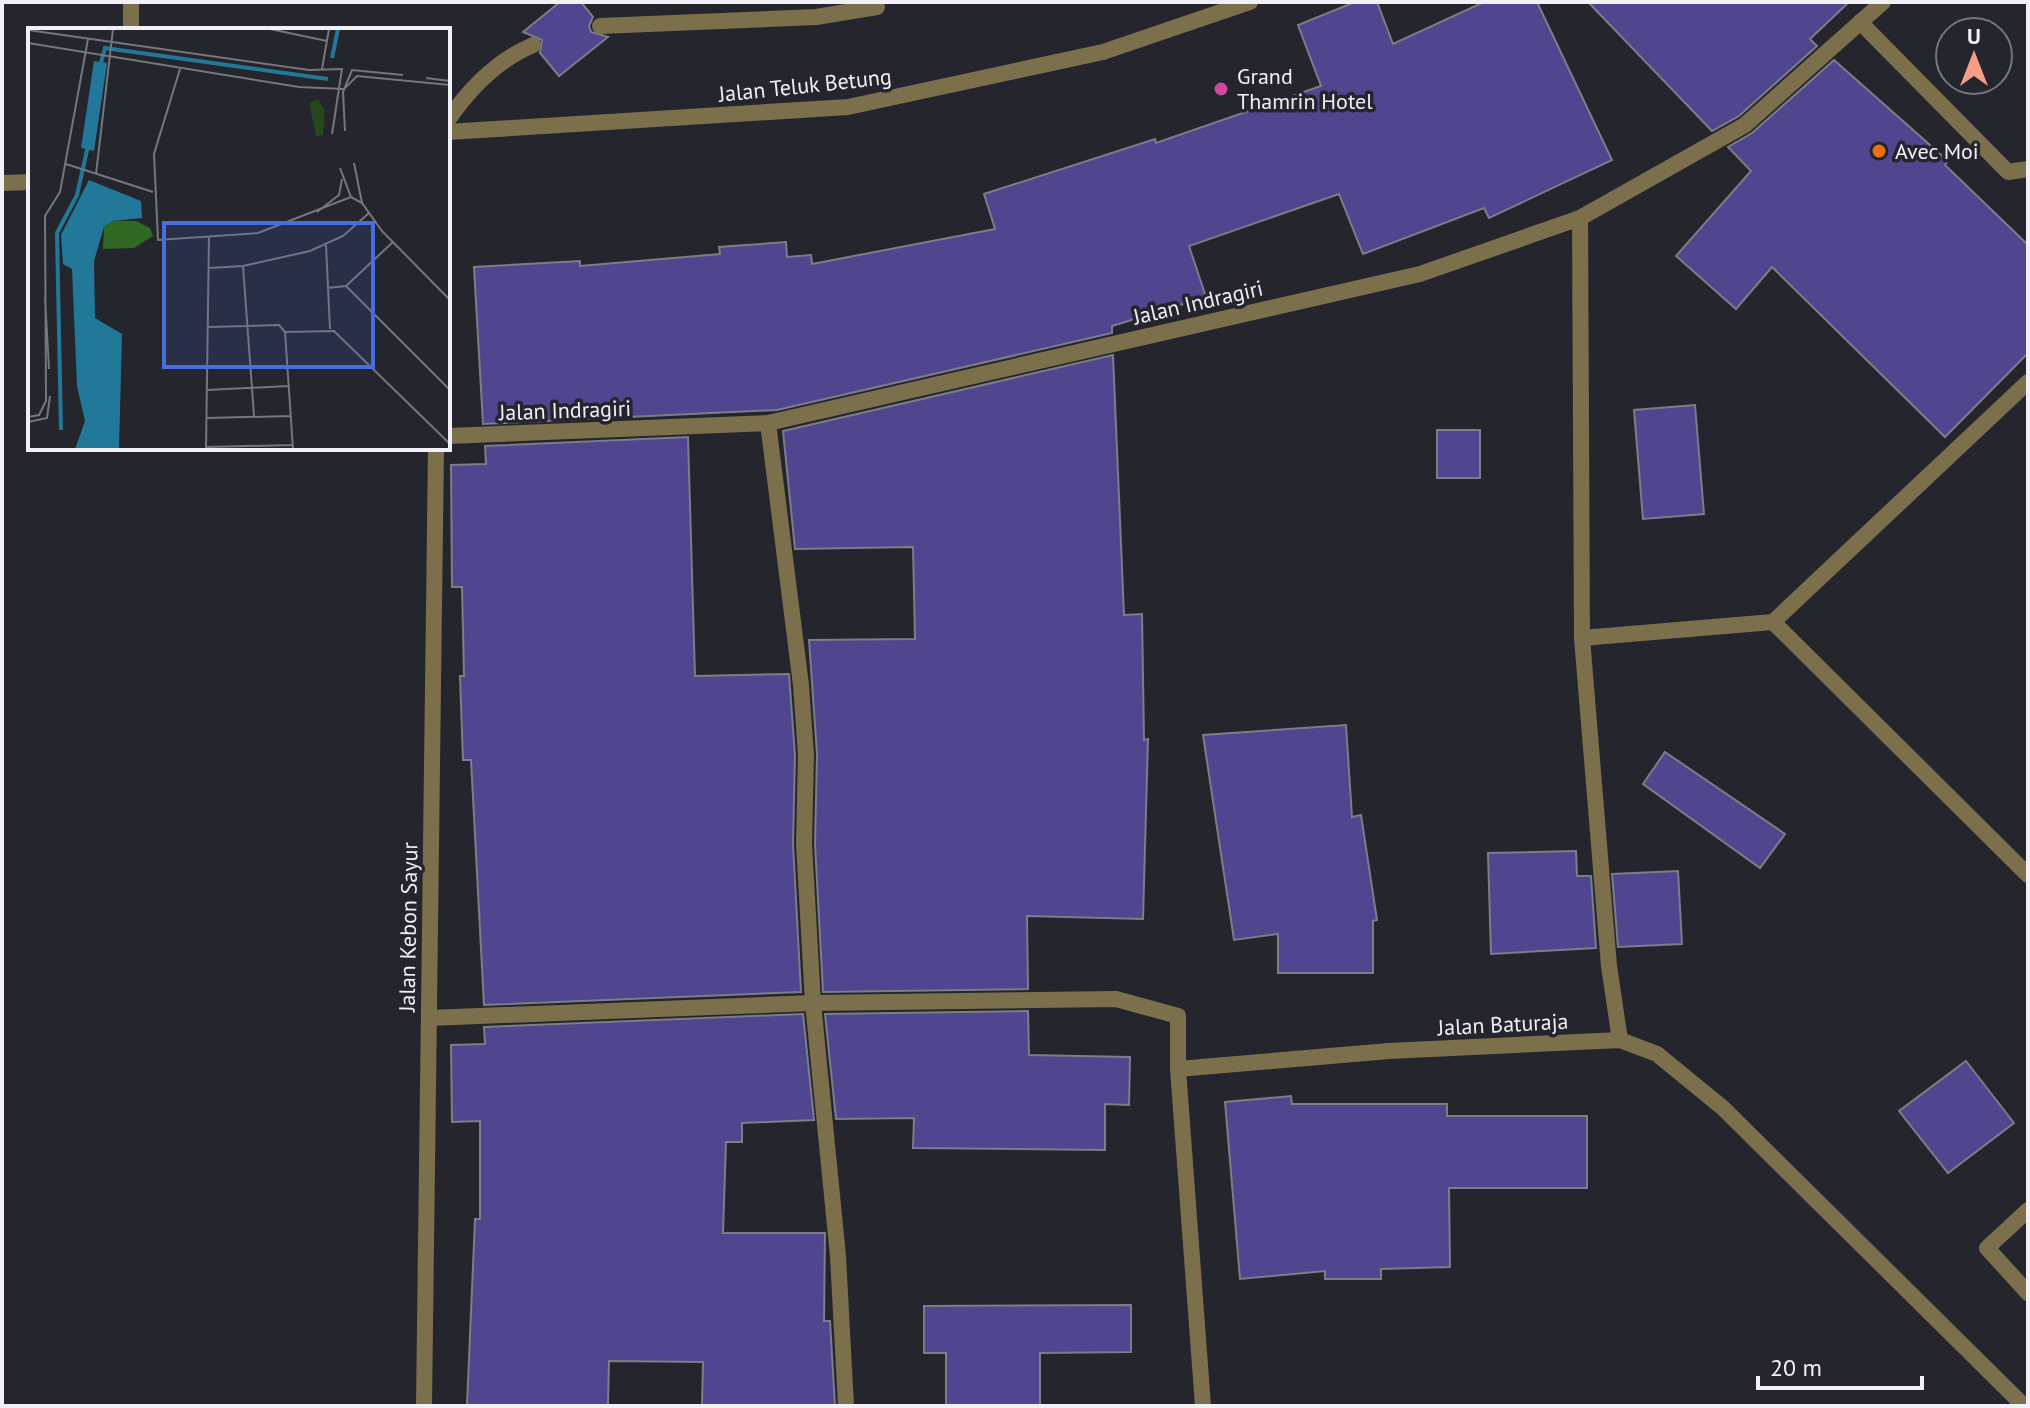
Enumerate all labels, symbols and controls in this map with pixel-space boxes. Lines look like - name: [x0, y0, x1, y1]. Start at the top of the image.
- north arrow: [1934, 16, 2014, 96]
- text: U: [1967, 22, 1981, 50]
- inset map: [28, 28, 450, 450]
- street label: Jalan Teluk Betung: [716, 62, 893, 108]
- place label: Grand Thamrin Hotel: [1237, 62, 1373, 115]
- marker: Grand Thamrin Hotel: [1212, 80, 1230, 98]
- place label: Avec Moi: [1895, 137, 1979, 165]
- marker: Avec Moi: [1870, 142, 1888, 160]
- street label: Jalan Indragiri: [1129, 273, 1266, 331]
- street label: Jalan Indragiri: [497, 394, 632, 426]
- street label: Jalan Kebon Sayur: [393, 841, 423, 1013]
- street label: Jalan Baturaja: [1436, 1007, 1569, 1041]
- scale bar: [1758, 1340, 1922, 1390]
- text: 20 m: [1770, 1352, 1822, 1383]

